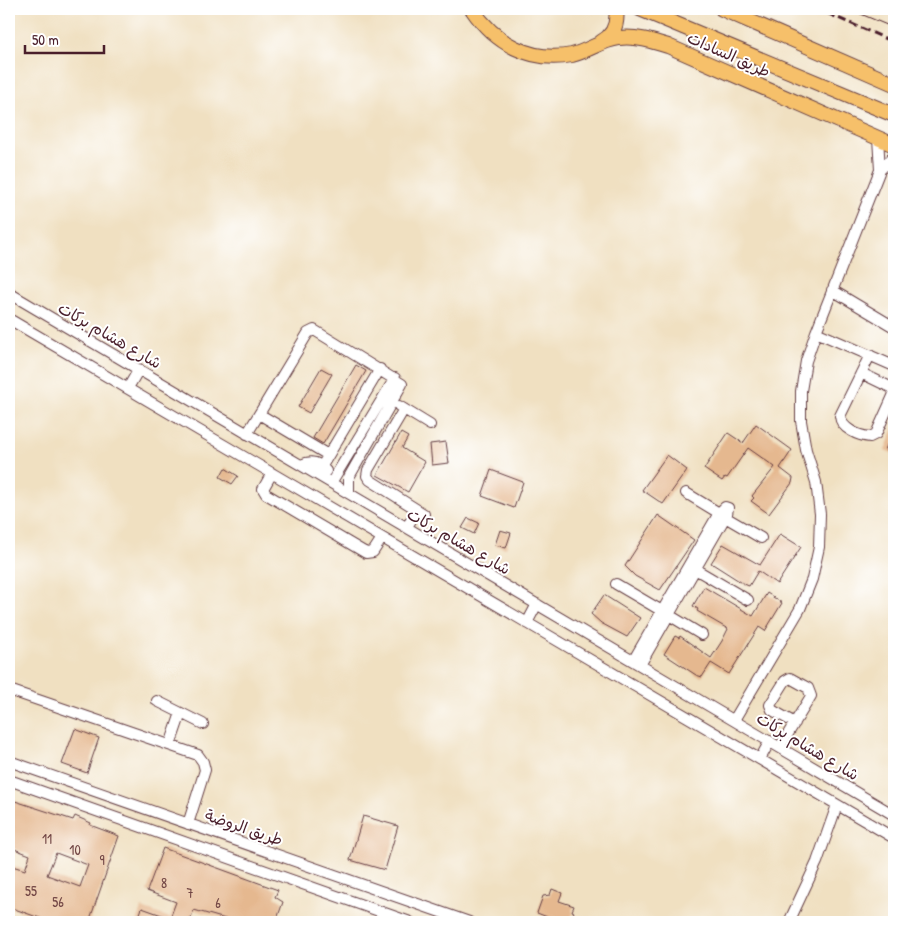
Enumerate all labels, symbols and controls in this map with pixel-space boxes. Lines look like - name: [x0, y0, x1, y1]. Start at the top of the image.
- scale bar: [25, 22, 104, 54]
- street label: طريق السادات: [684, 26, 774, 82]
- text: 50 m: [32, 29, 59, 50]
- street label: شارع هشام بركات: [53, 297, 166, 375]
- street label: شارع هشام بركات: [402, 503, 515, 581]
- street label: شارع هشام بركات: [752, 707, 863, 787]
- street label: طريق الروضة: [202, 803, 286, 851]
- house number: 11: [42, 829, 52, 848]
- house number: 10: [69, 840, 81, 859]
- house number: 9: [99, 850, 105, 869]
- house number: 8: [161, 873, 167, 892]
- house number: 55: [25, 881, 37, 900]
- house number: 7: [187, 883, 194, 902]
- house number: 56: [52, 892, 64, 911]
- house number: 6: [215, 893, 221, 912]

